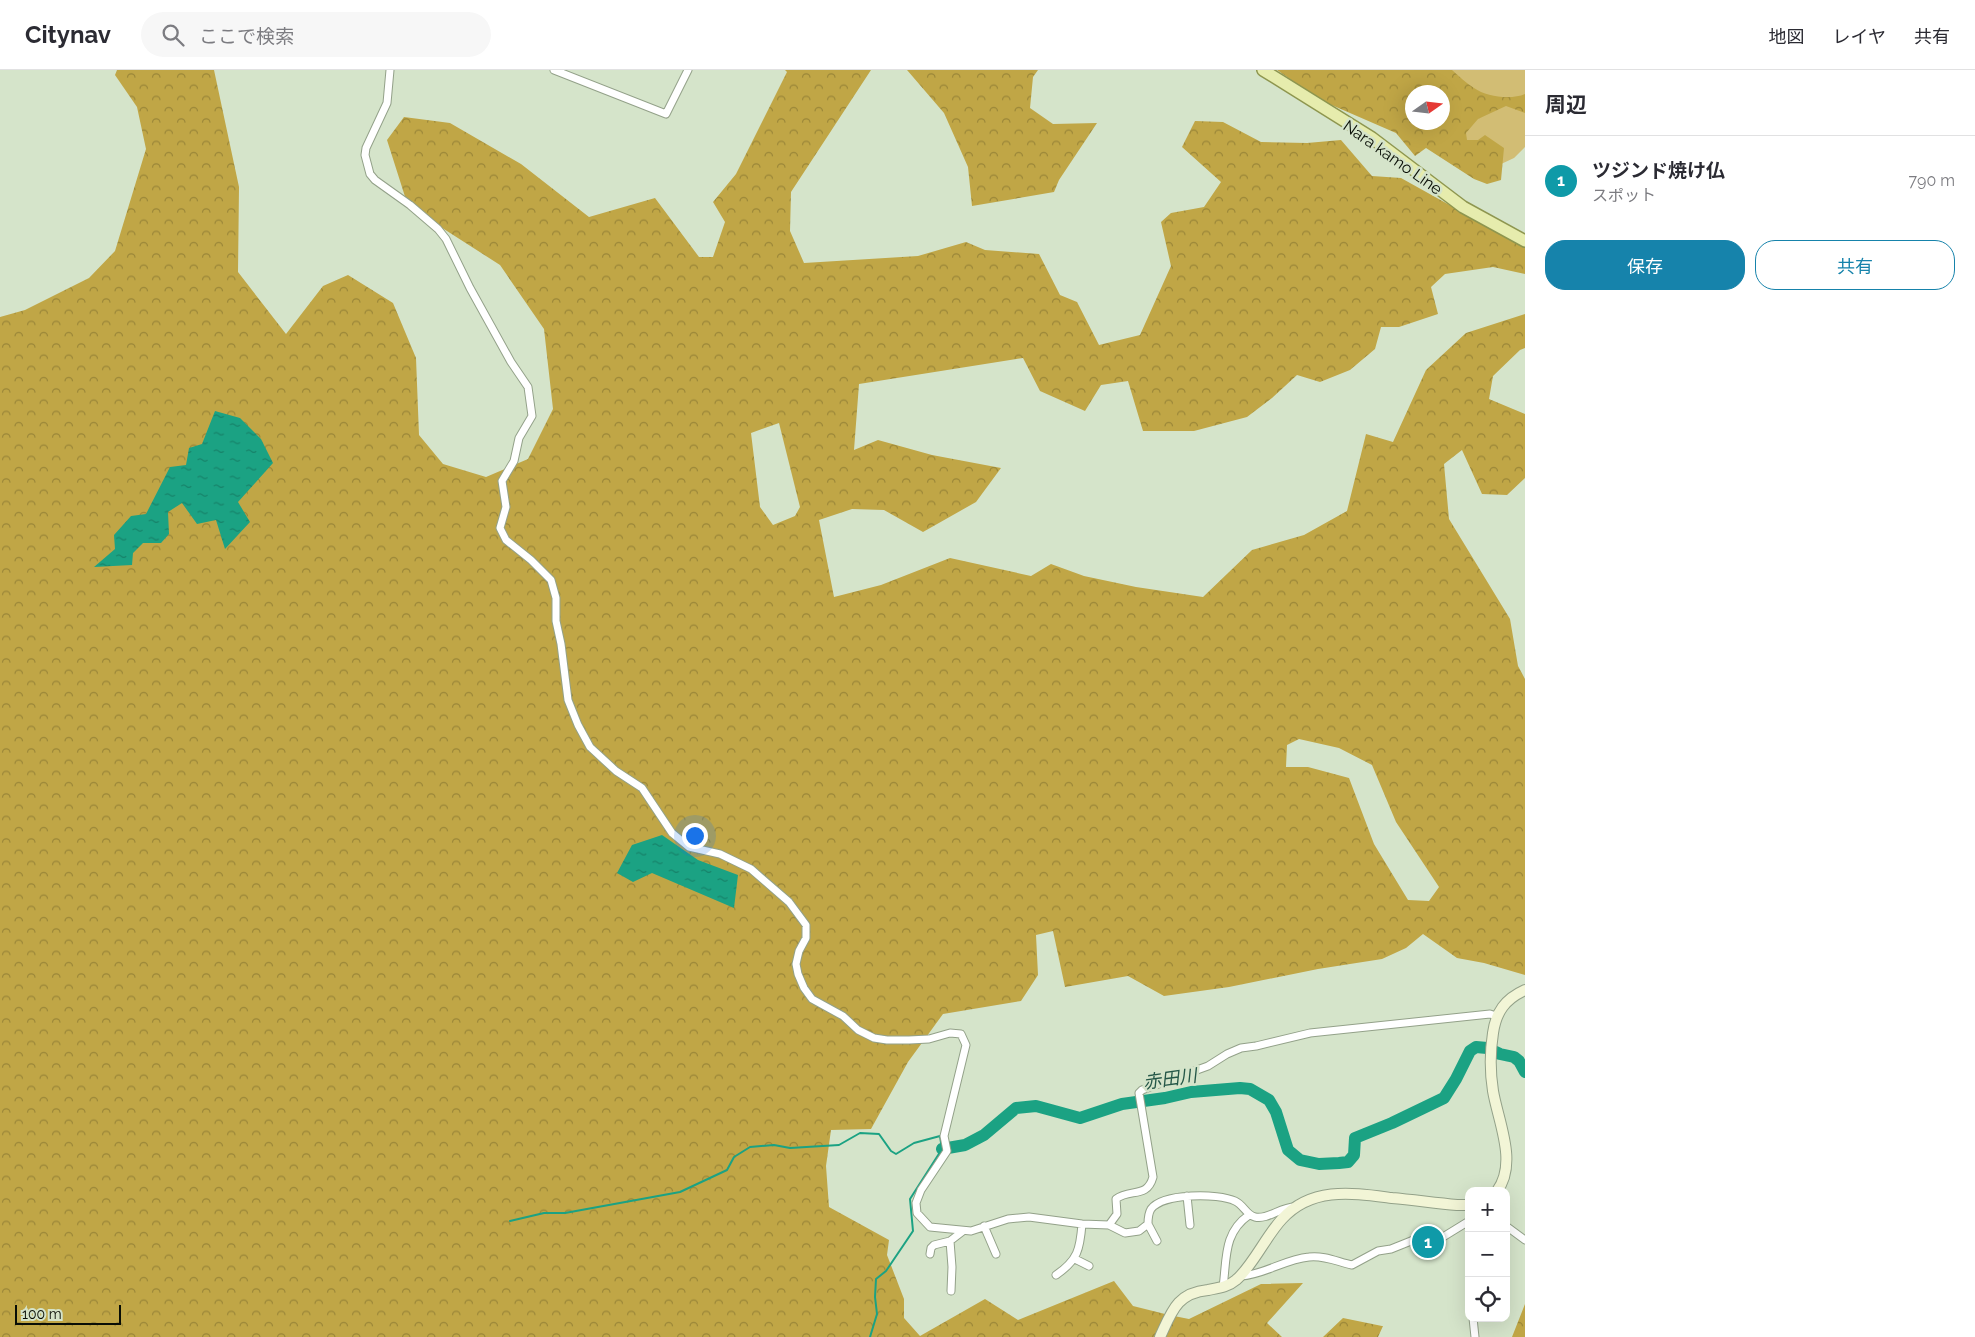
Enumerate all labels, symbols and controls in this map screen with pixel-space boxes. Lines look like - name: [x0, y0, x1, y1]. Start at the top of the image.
- search box: [141, 12, 491, 57]
- text: Citynav: [25, 20, 111, 49]
- icon: search: [159, 21, 187, 49]
- text: ここで検索: [199, 25, 294, 47]
- text: 地図: [1769, 26, 1805, 47]
- text: レイヤ: [1833, 26, 1886, 47]
- text: 共有: [1914, 26, 1950, 47]
- north arrow: [1405, 85, 1450, 130]
- text: 周辺: [1545, 92, 1587, 117]
- street label: Nara kamo Line: [1340, 116, 1446, 199]
- text: ツジンド焼け仏: [1592, 159, 1725, 181]
- text: 1: [1557, 171, 1565, 190]
- text: 790 m: [1909, 171, 1955, 190]
- text: スポット: [1592, 186, 1656, 205]
- button: 保存: [1545, 240, 1745, 290]
- button: 共有: [1755, 240, 1955, 290]
- your location: [682, 823, 708, 849]
- water label: 赤田川: [1142, 1064, 1200, 1093]
- map controls: [1465, 1187, 1510, 1322]
- button: +: [1465, 1187, 1510, 1232]
- pin: 1: [1412, 1223, 1444, 1261]
- button: −: [1465, 1232, 1510, 1277]
- button: locate: [1465, 1277, 1510, 1322]
- scale bar: [15, 1302, 121, 1325]
- text: 100 m: [22, 1306, 62, 1322]

